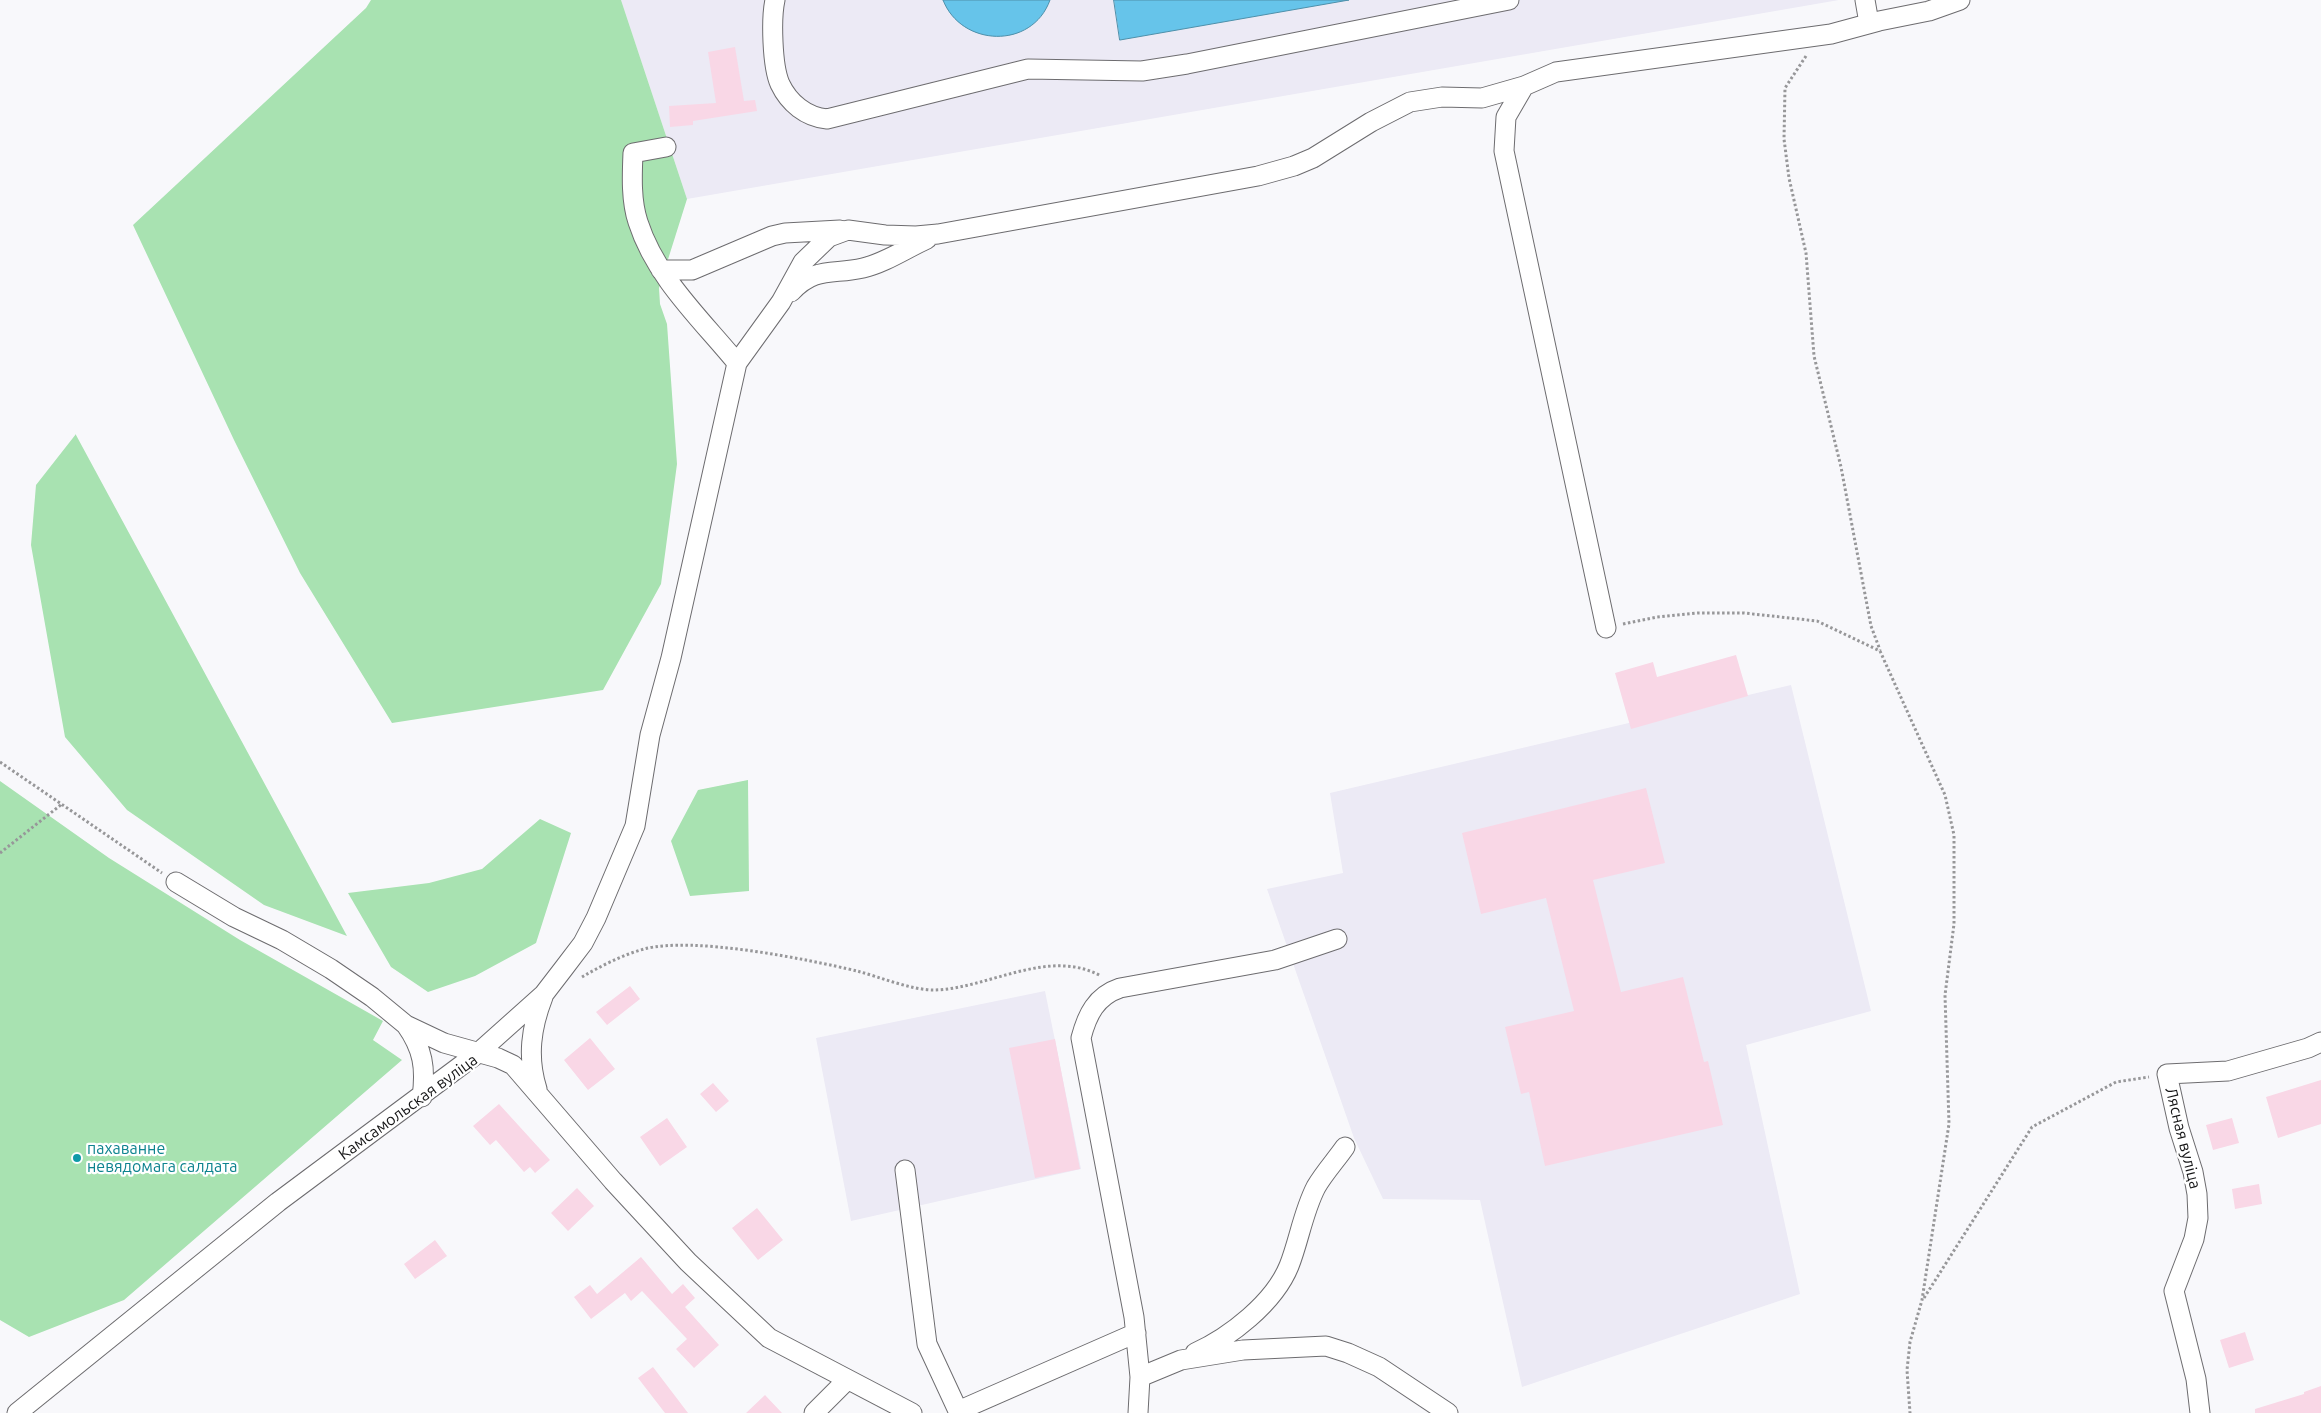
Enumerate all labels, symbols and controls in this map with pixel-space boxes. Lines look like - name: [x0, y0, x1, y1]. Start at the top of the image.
- street label: Камсамольская вуліца: [335, 1050, 481, 1164]
- street label: Лясная вуліца: [2161, 1085, 2205, 1191]
- place label: пахаванне невядомага салдата: [87, 1139, 237, 1177]
- marker: пахаванне невядомага салдата: [71, 1152, 83, 1164]

